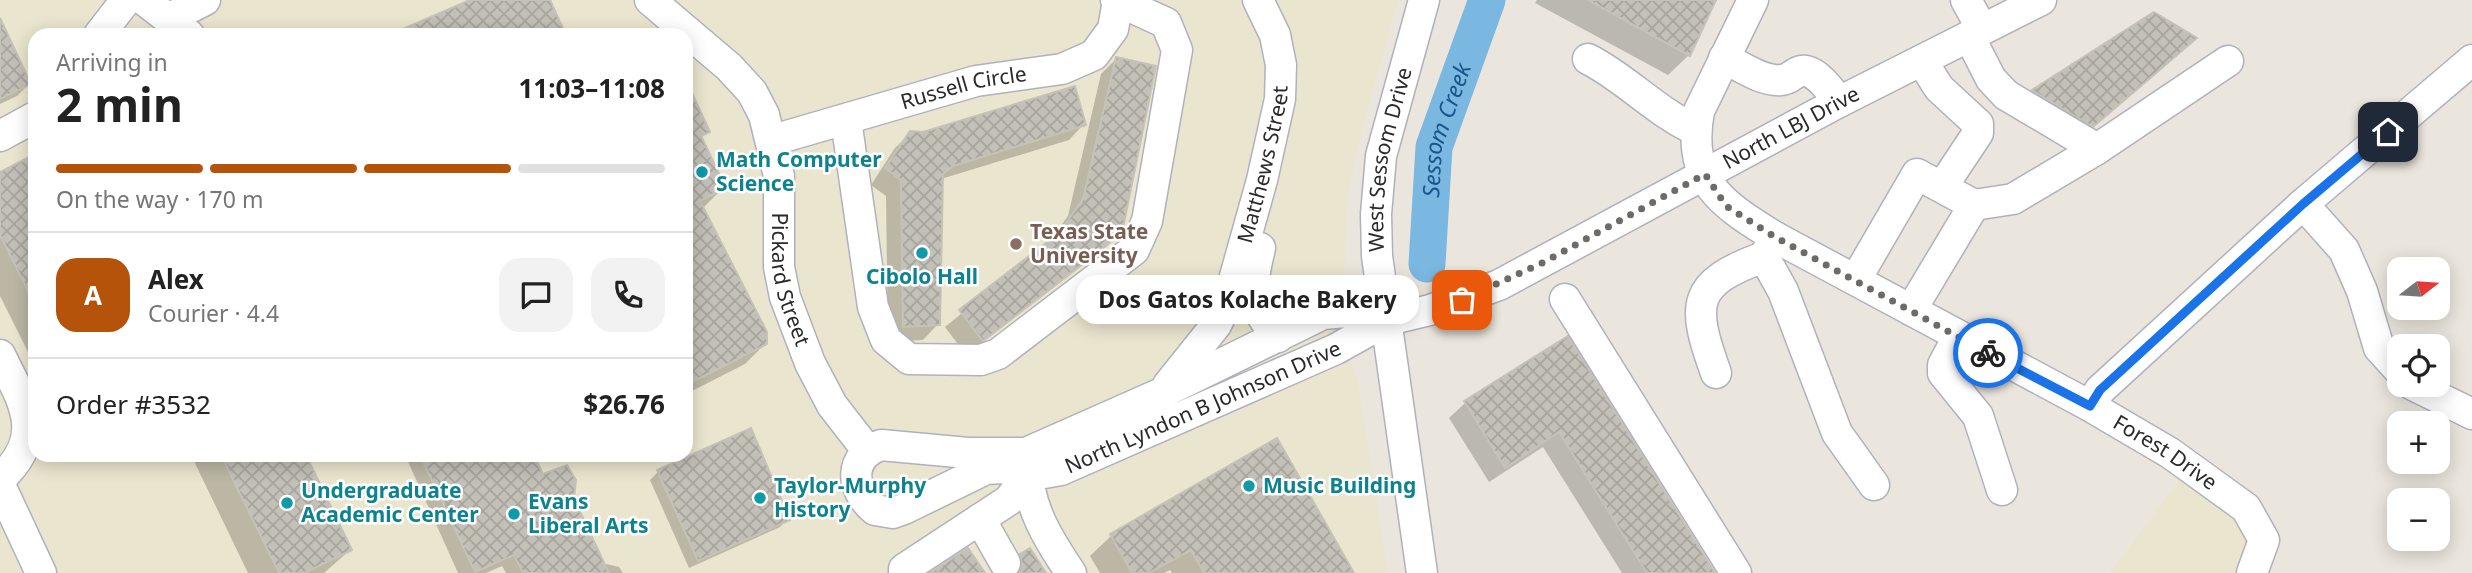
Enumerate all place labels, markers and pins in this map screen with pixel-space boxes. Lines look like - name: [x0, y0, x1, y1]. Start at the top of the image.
- pin: [2358, 102, 2418, 162]
- place label: Math Computer Science: [716, 145, 882, 197]
- marker: Math Computer Science: [694, 164, 710, 180]
- place label: Texas State University: [1030, 217, 1148, 269]
- marker: Texas State University: [1008, 236, 1024, 252]
- marker: Cibolo Hall: [914, 245, 930, 261]
- place label: Cibolo Hall: [866, 262, 978, 290]
- pin: [1432, 270, 1492, 330]
- callout: Dos Gatos Kolache Bakery: [1077, 276, 1420, 324]
- place label: Taylor-Murphy History: [774, 471, 926, 523]
- place label: Music Building: [1263, 471, 1416, 499]
- place label: Undergraduate Academic Center: [301, 476, 479, 528]
- marker: Music Building: [1241, 478, 1257, 494]
- place label: Evans Liberal Arts: [528, 487, 649, 539]
- marker: Taylor-Murphy History: [752, 490, 768, 506]
- marker: Undergraduate Academic Center: [279, 495, 295, 511]
- marker: Evans Liberal Arts: [506, 506, 522, 522]

